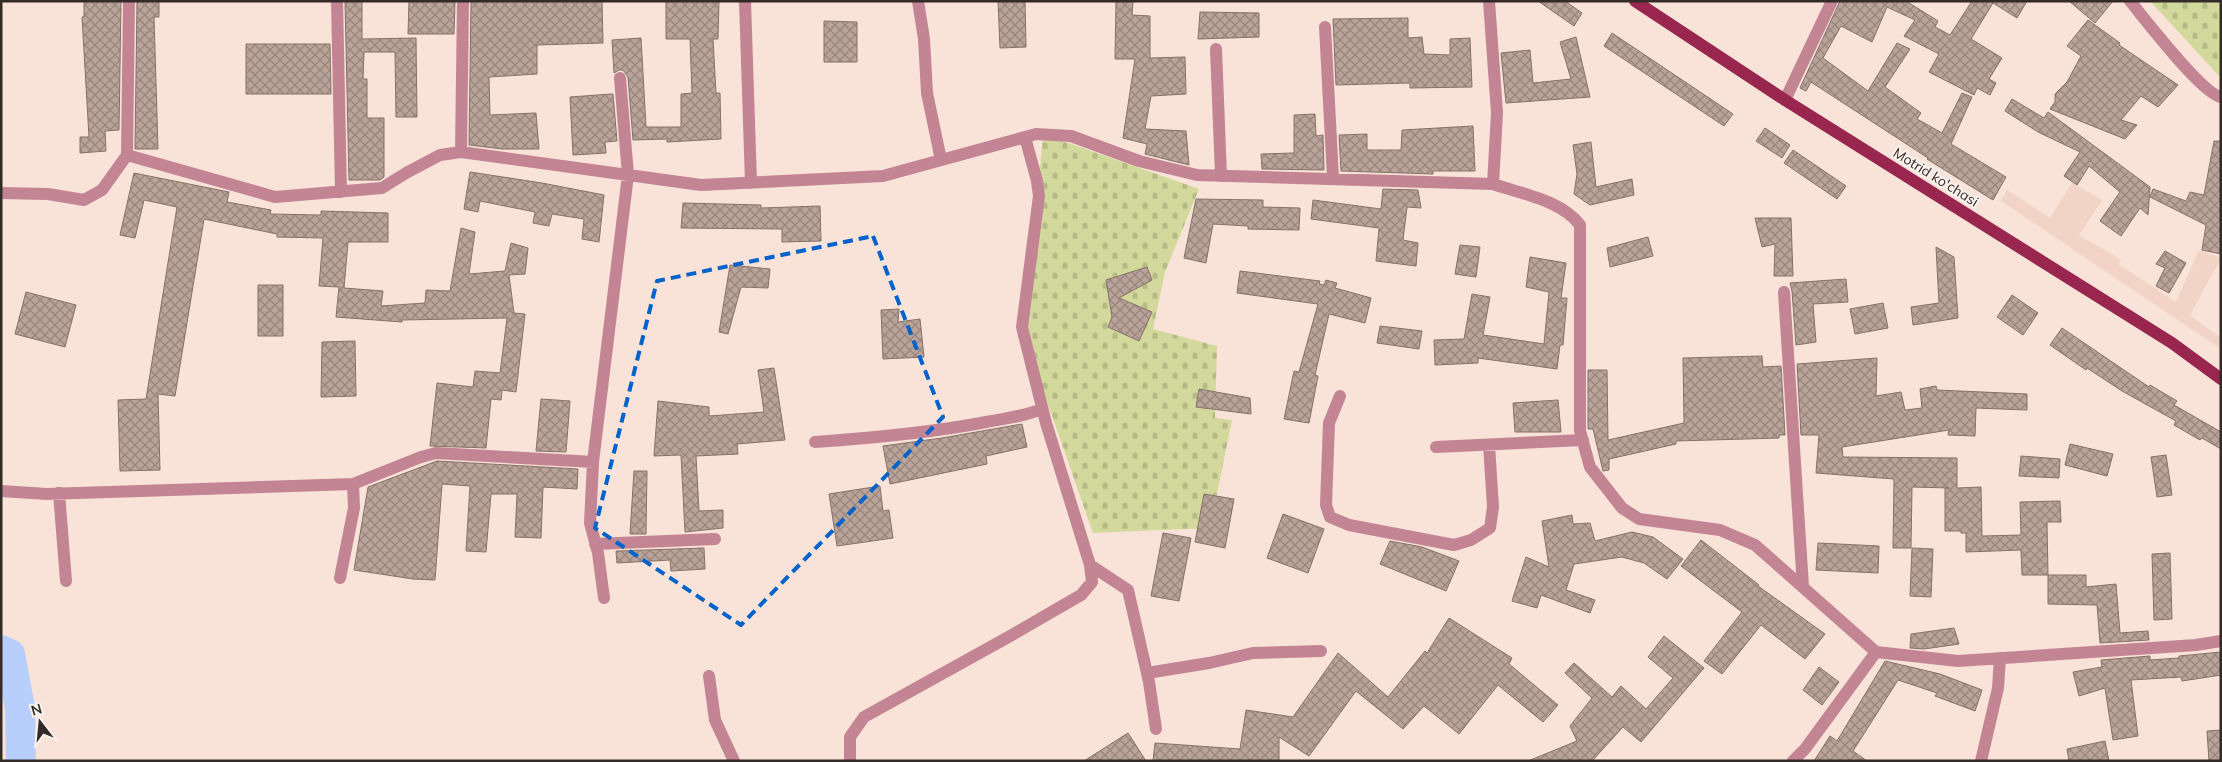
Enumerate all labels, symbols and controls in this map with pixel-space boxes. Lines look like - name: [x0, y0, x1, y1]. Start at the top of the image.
- street label: Motrid ko'chasi: [1890, 144, 1982, 210]
- north arrow: [15, 697, 65, 747]
- text: N: [29, 699, 44, 720]

